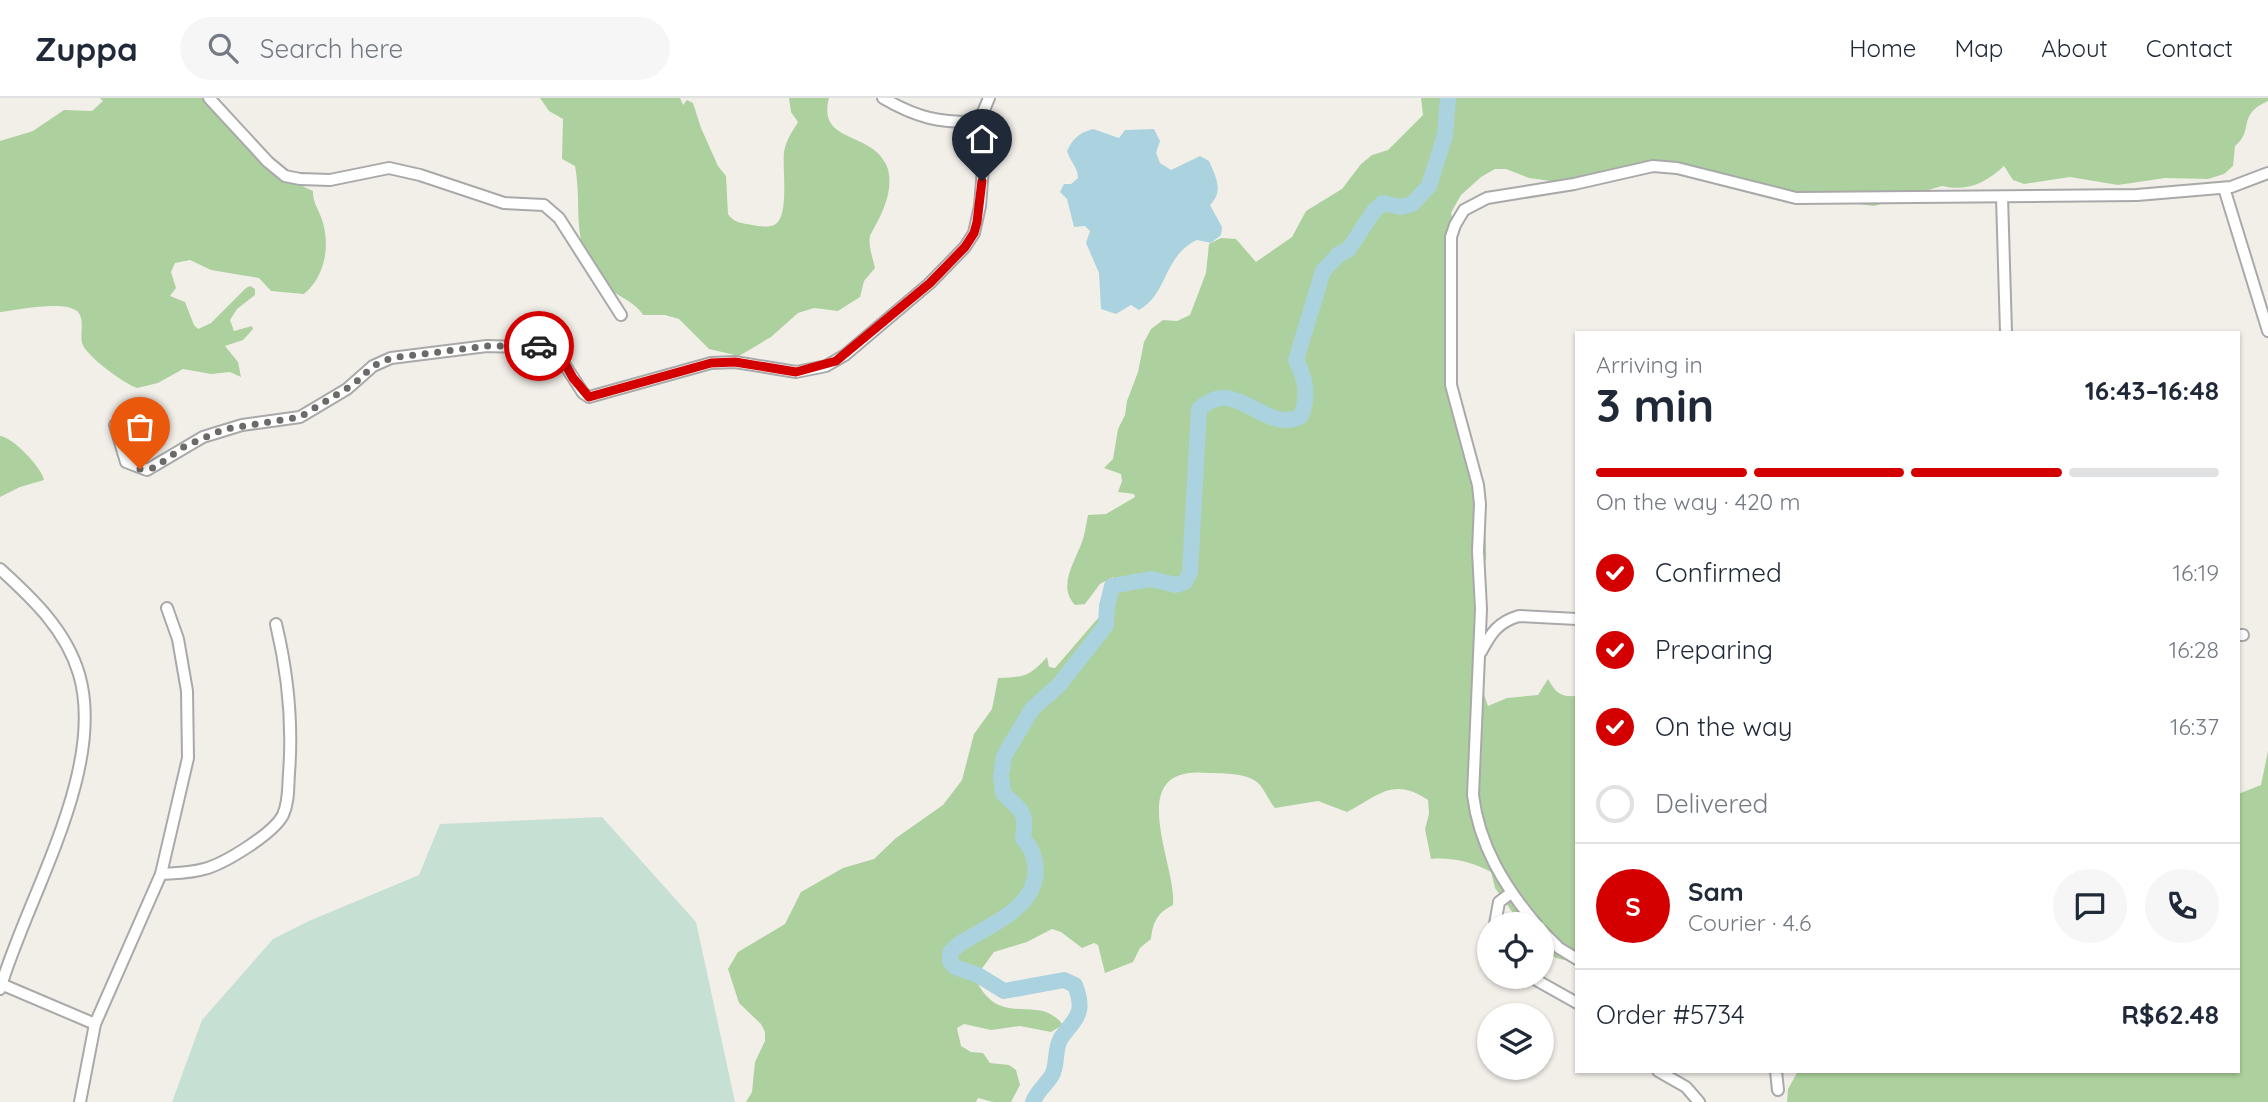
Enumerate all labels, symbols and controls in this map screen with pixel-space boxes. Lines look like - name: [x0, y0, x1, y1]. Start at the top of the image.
- search box: [180, 17, 670, 80]
- text: Zuppa: [35, 28, 138, 69]
- icon: search: [204, 29, 242, 67]
- text: Search here: [260, 32, 403, 65]
- text: Home: [1849, 33, 1916, 63]
- text: Map: [1954, 33, 2003, 63]
- text: About: [2041, 33, 2108, 63]
- text: Contact: [2146, 33, 2233, 63]
- pin: [952, 109, 1012, 181]
- icon: home: [963, 120, 1001, 158]
- courier: [504, 311, 574, 381]
- icon: car: [520, 327, 558, 365]
- text: Arriving in: [1596, 350, 1703, 379]
- text: 16:43–16:48: [2085, 374, 2219, 407]
- text: 3 min: [1596, 376, 1714, 434]
- pin: [110, 397, 170, 469]
- icon: bag: [121, 408, 159, 446]
- text: On the way · 420 m: [1596, 487, 1801, 516]
- icon: check: [1596, 554, 1634, 592]
- text: Confirmed: [1655, 556, 1782, 589]
- text: 16:19: [2172, 558, 2219, 587]
- icon: check: [1596, 631, 1634, 669]
- text: Preparing: [1655, 633, 1773, 666]
- text: 16:28: [2169, 635, 2219, 664]
- icon: check: [1596, 708, 1634, 746]
- text: On the way: [1655, 710, 1793, 743]
- text: 16:37: [2170, 712, 2219, 741]
- text: Delivered: [1655, 787, 1768, 820]
- button: chat: [2053, 869, 2127, 943]
- button: phone: [2145, 869, 2219, 943]
- text: Sam: [1688, 875, 1744, 908]
- text: S: [1625, 890, 1641, 923]
- text: Courier · 4.6: [1688, 908, 1811, 937]
- map controls: [1477, 912, 1554, 1080]
- button: locate: [1477, 912, 1554, 989]
- text: Order #5734: [1596, 998, 1745, 1031]
- text: R$62.48: [2121, 998, 2219, 1031]
- button: layers: [1477, 1003, 1554, 1080]

